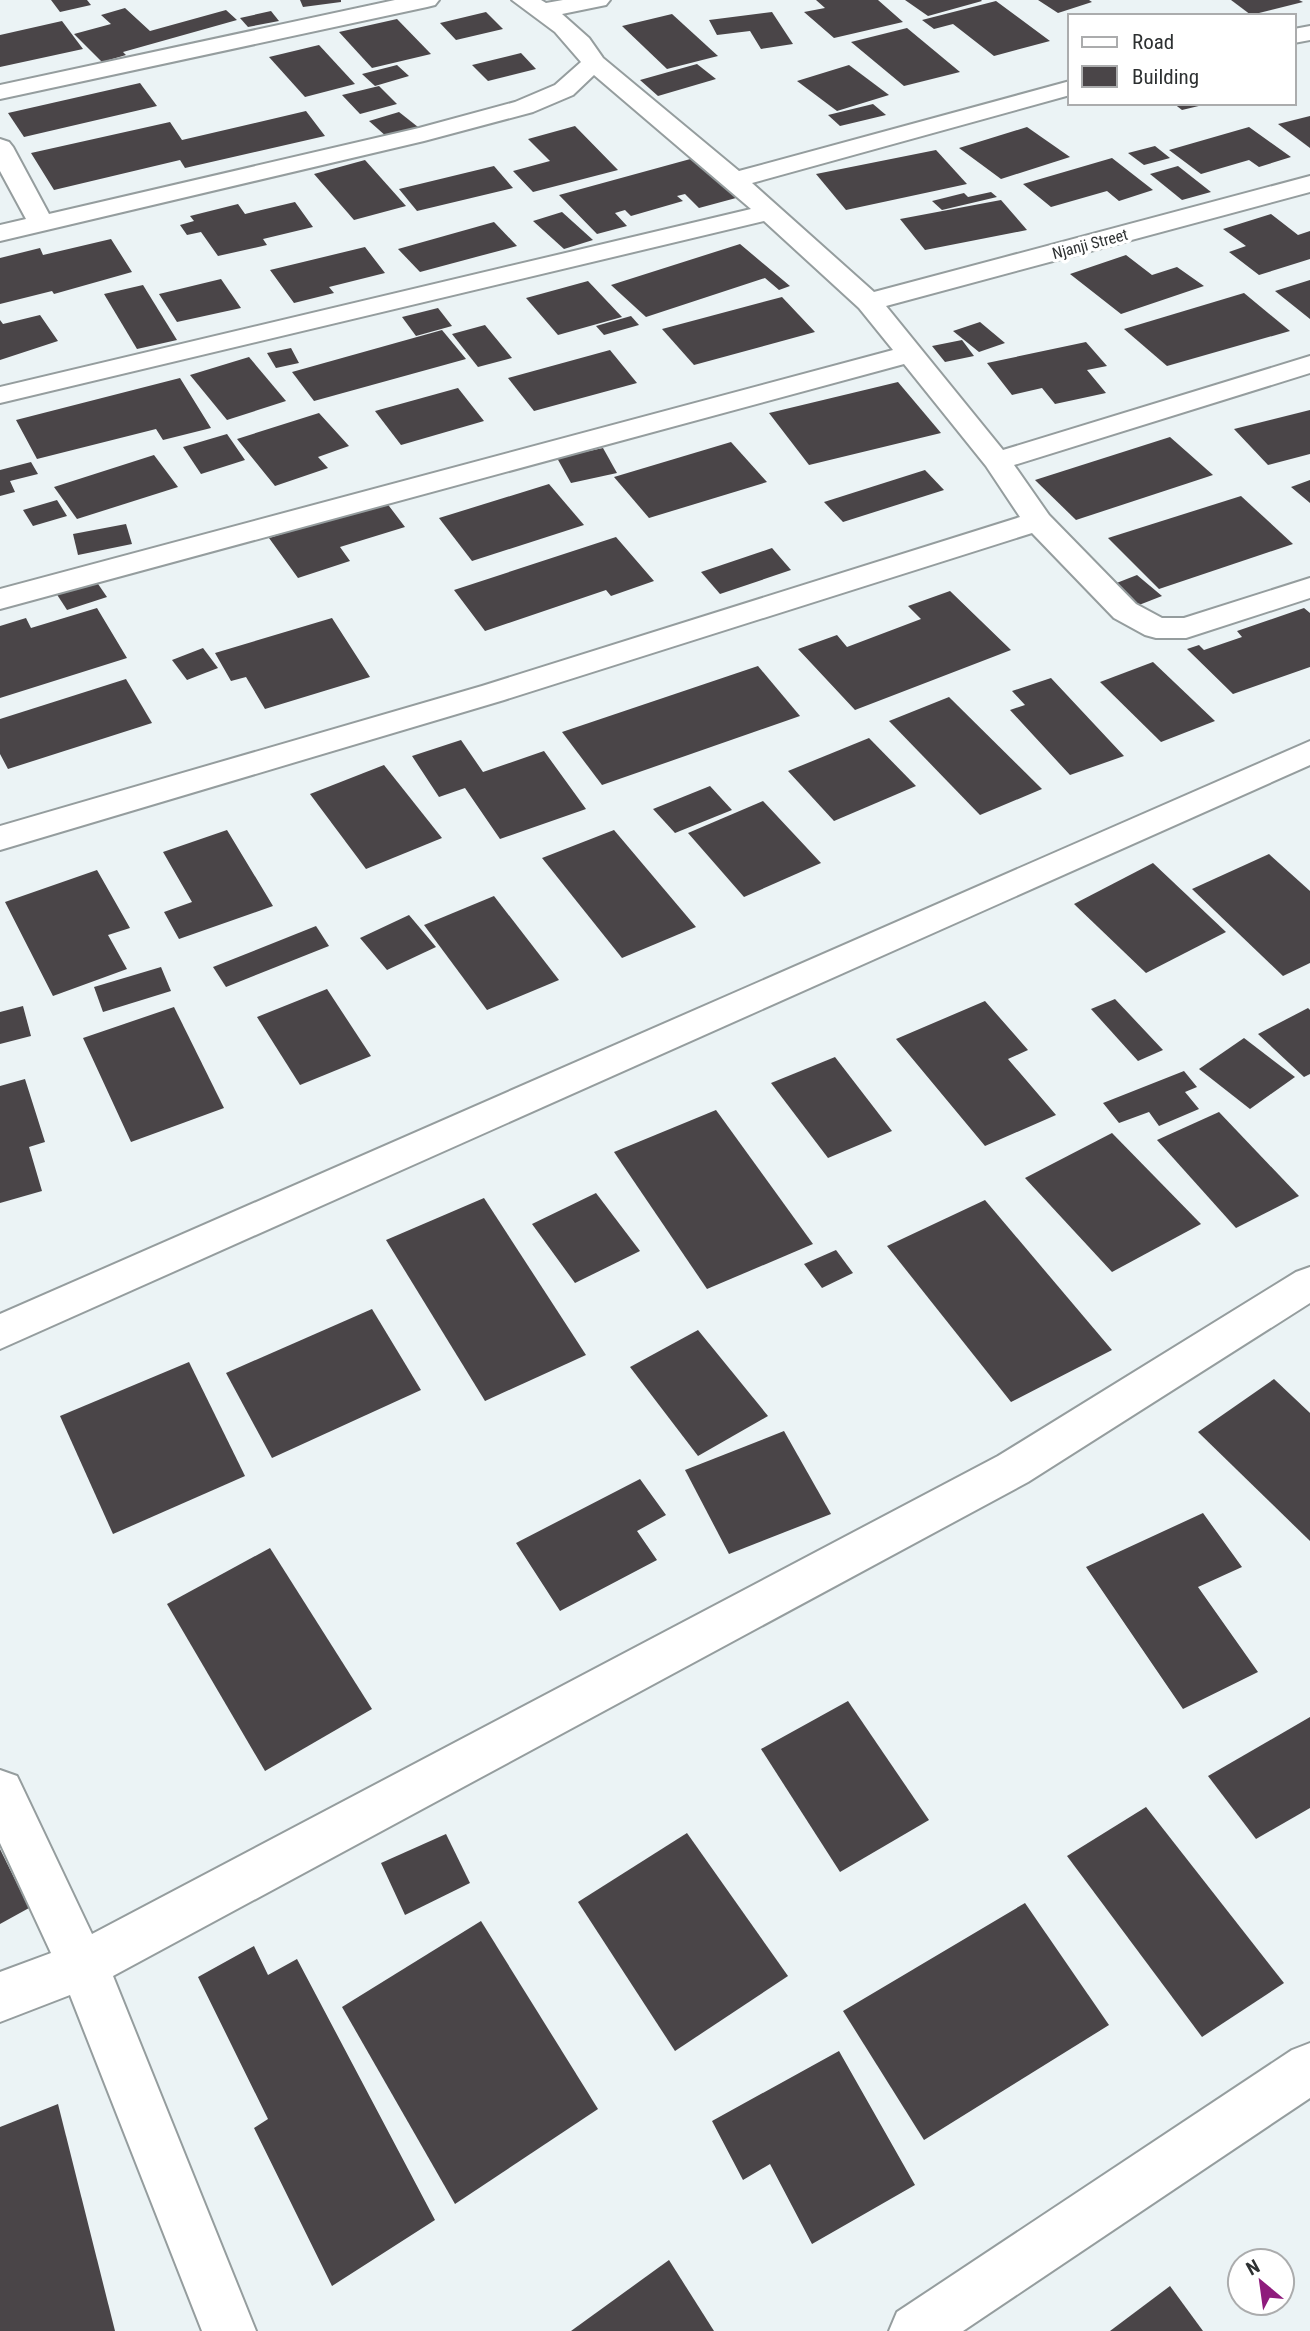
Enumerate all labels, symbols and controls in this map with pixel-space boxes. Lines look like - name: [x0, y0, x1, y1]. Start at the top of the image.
- legend: [1068, 14, 1296, 105]
- text: Road: [1132, 30, 1174, 54]
- text: Building: [1132, 65, 1199, 89]
- street label: Njanji Street: [1050, 225, 1130, 263]
- north arrow: [1226, 2247, 1296, 2317]
- text: N: [1242, 2255, 1264, 2280]

